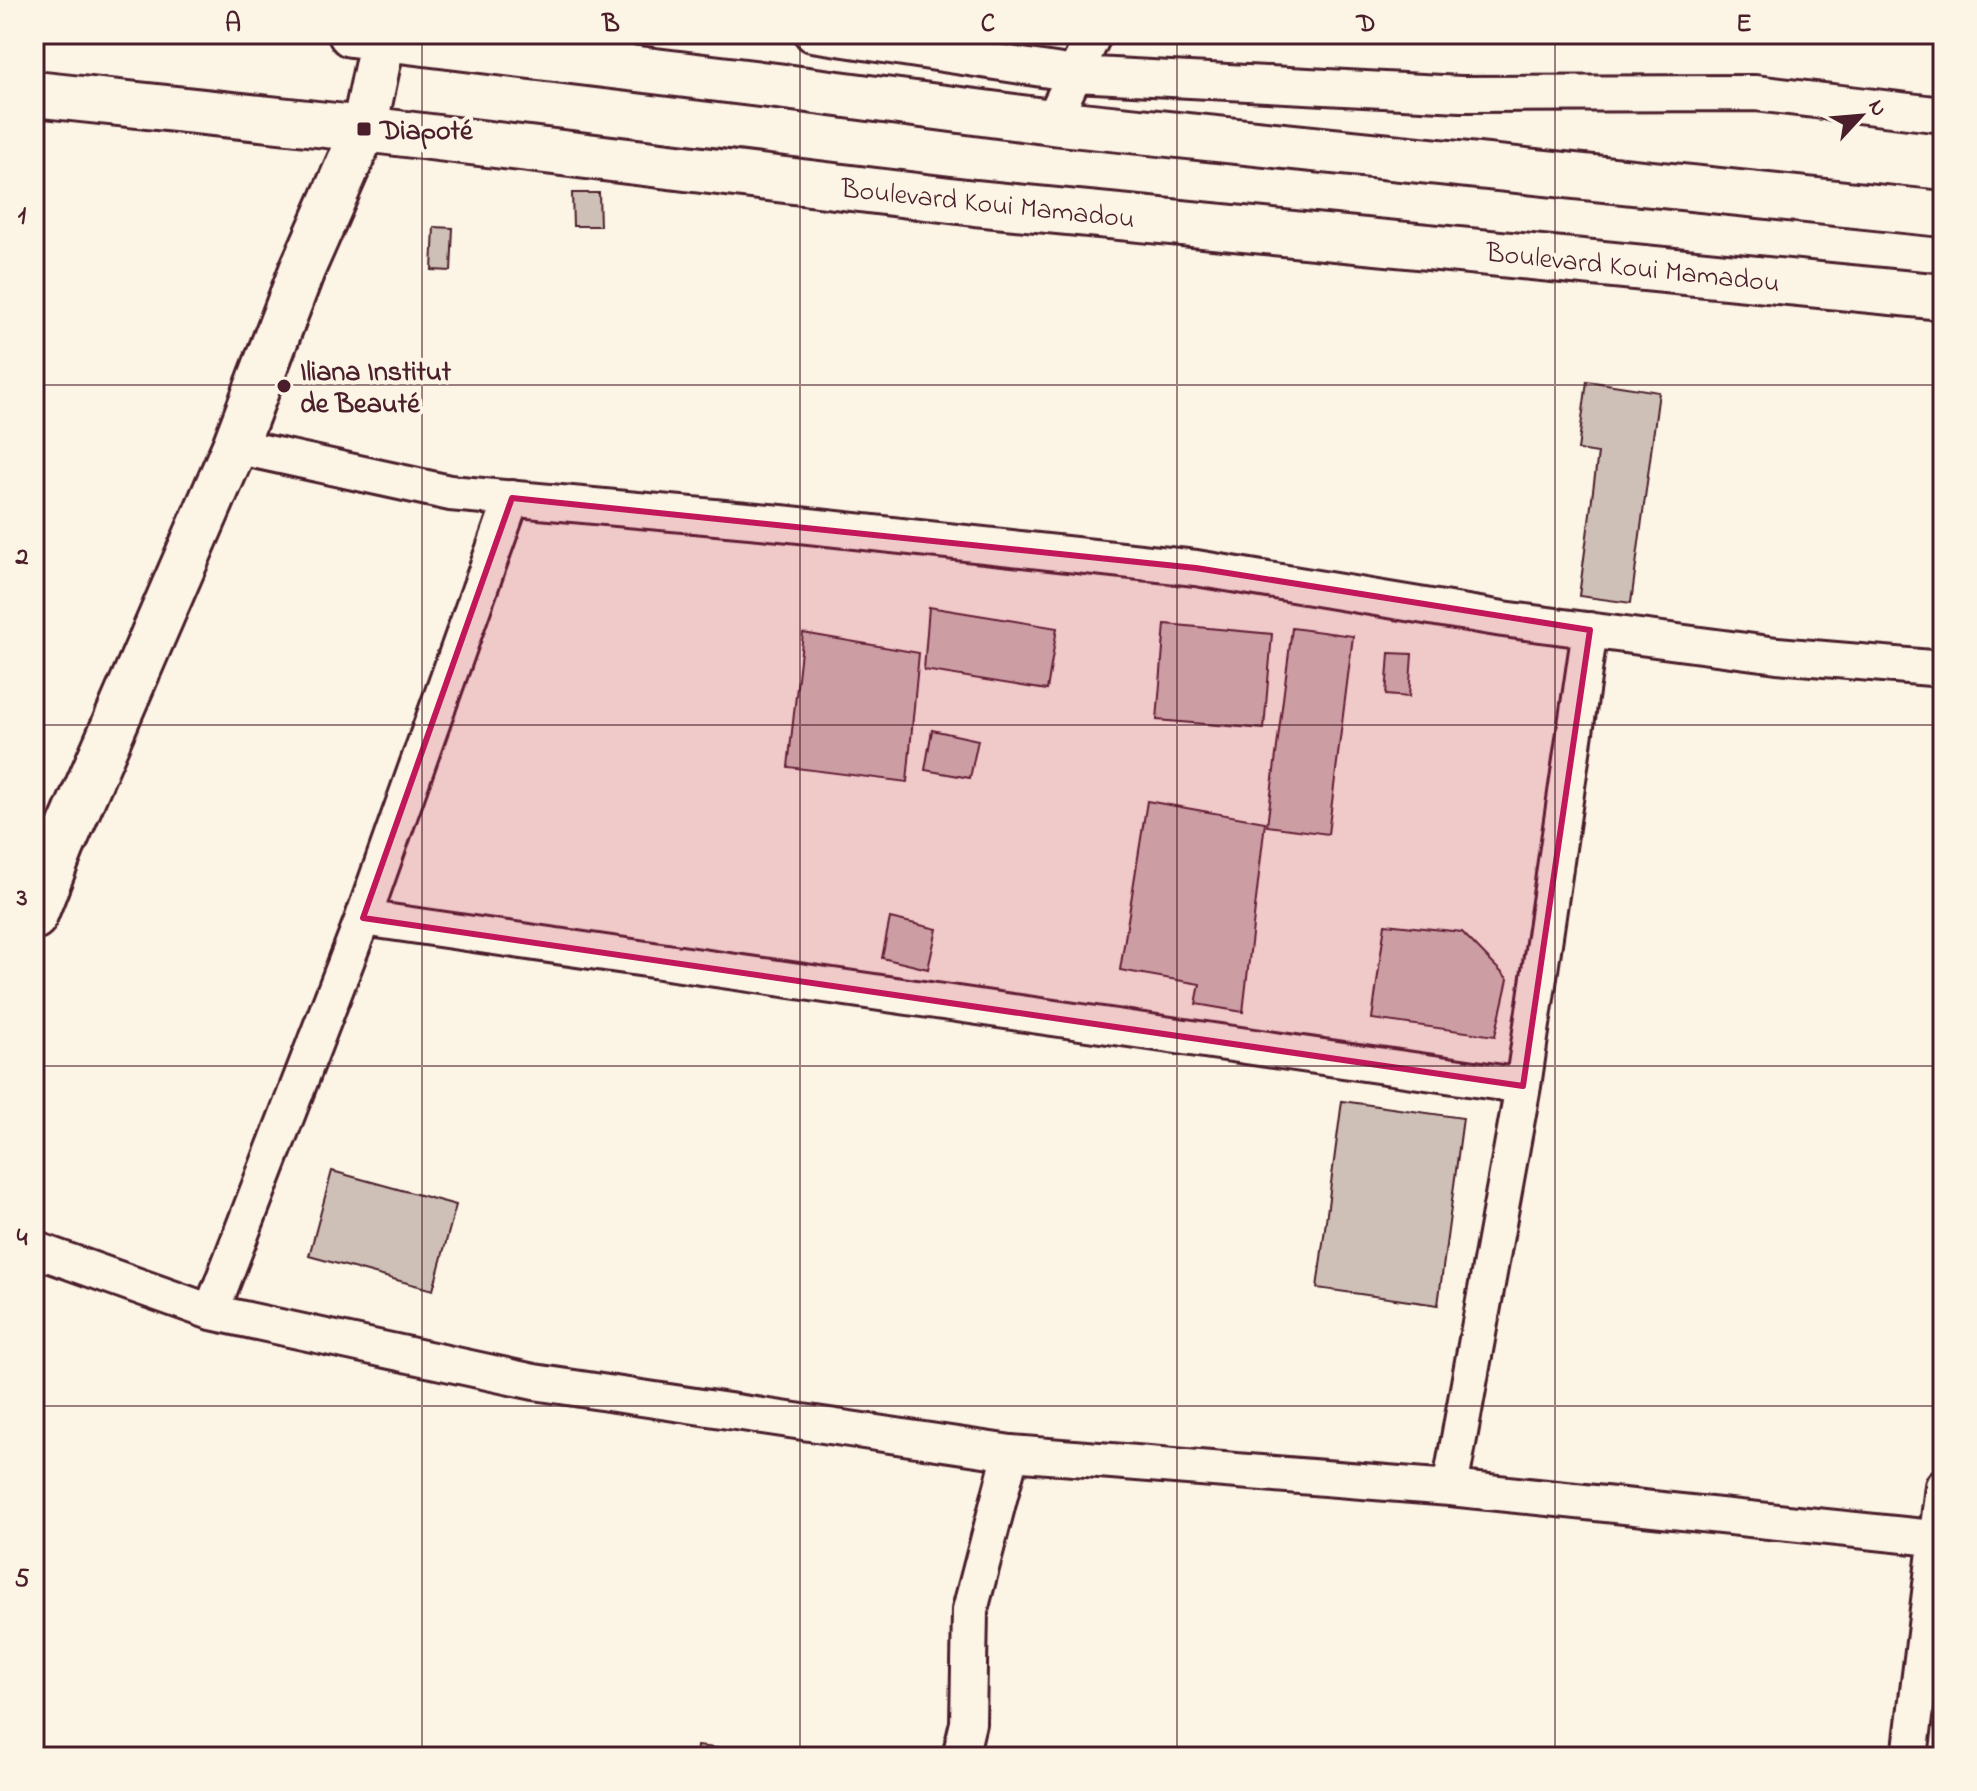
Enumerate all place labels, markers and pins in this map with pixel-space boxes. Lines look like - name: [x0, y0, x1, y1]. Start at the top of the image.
- place label: Diapoté: [378, 112, 474, 153]
- marker: Diapoté: [355, 120, 373, 138]
- place label: Iliana Institut de Beauté: [300, 353, 452, 426]
- marker: Iliana Institut de Beauté: [275, 377, 293, 395]

